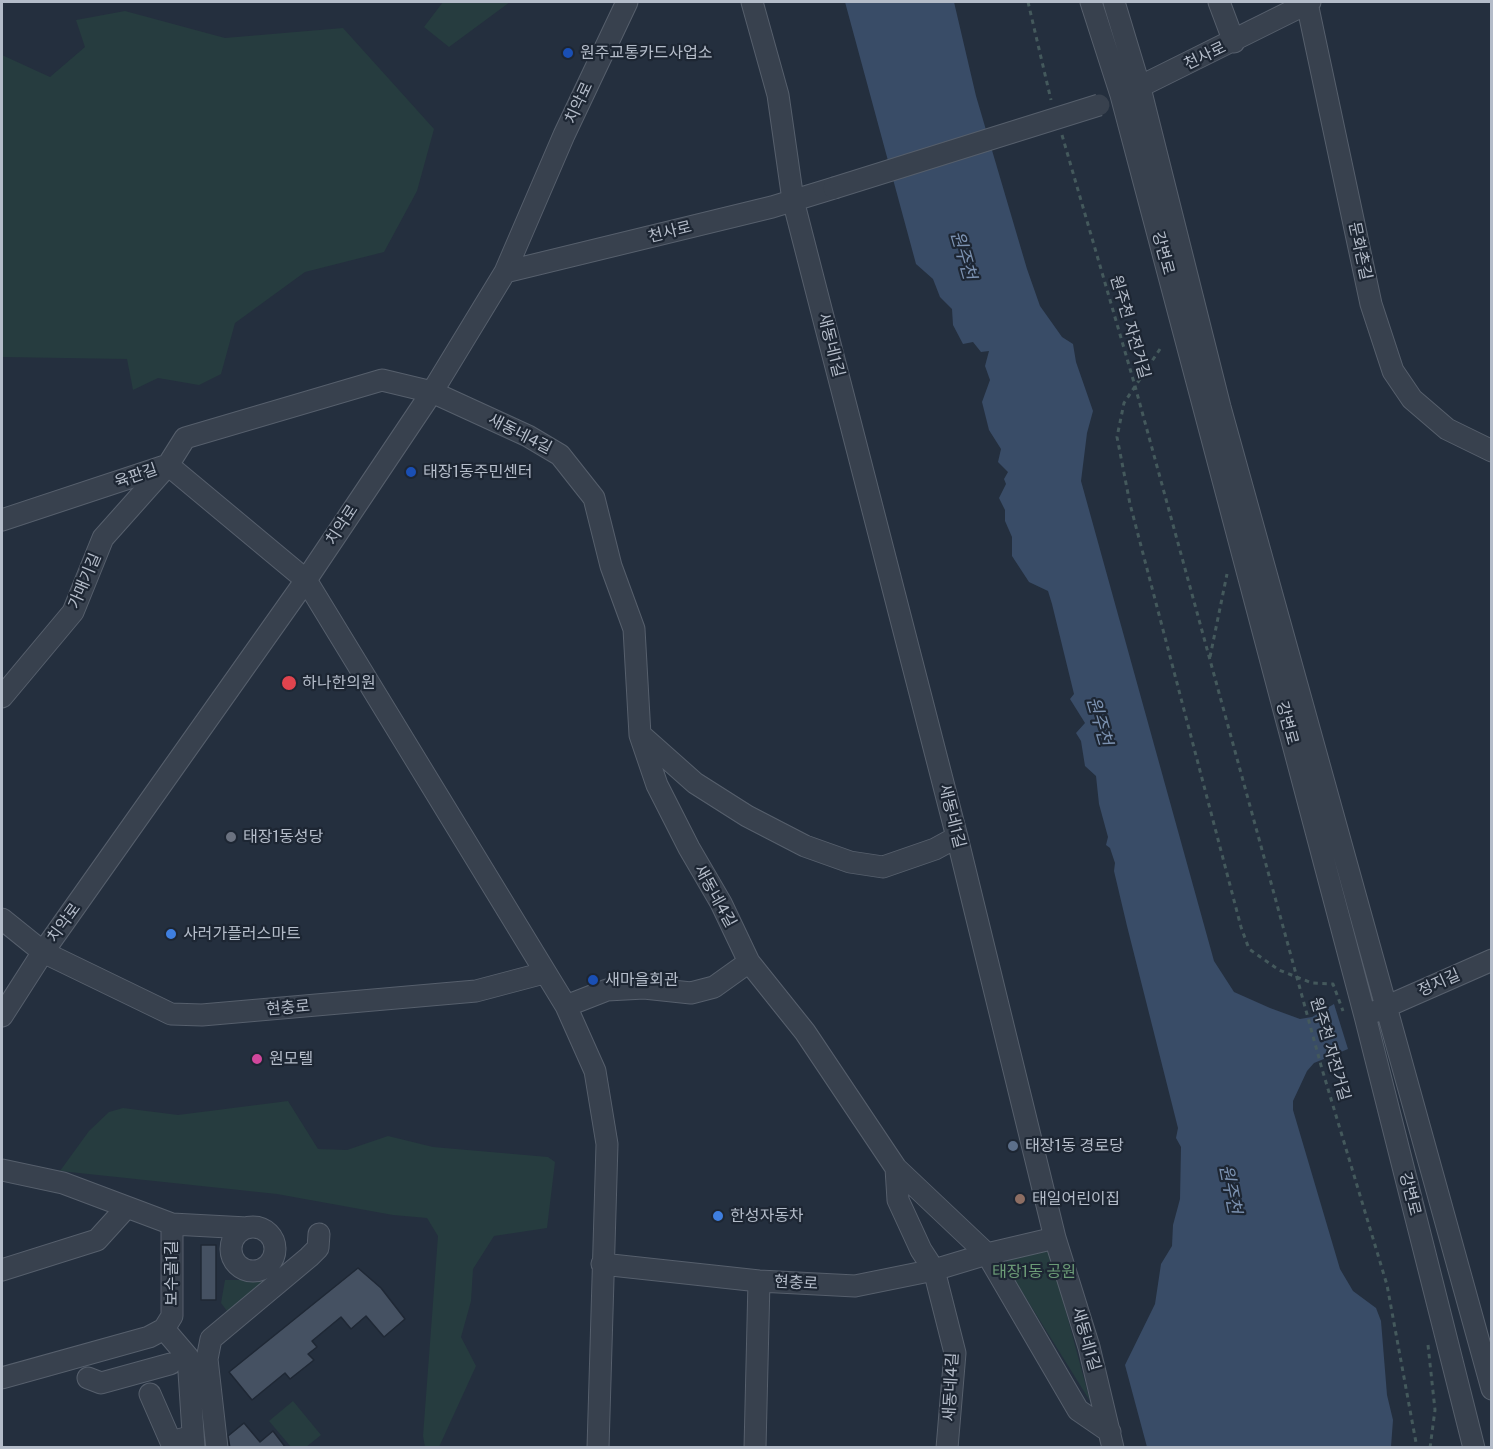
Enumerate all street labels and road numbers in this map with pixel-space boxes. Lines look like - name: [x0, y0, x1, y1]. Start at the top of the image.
- street label: 천사로: [1181, 38, 1229, 74]
- street label: 치악로: [561, 79, 597, 127]
- street label: 천사로: [646, 217, 694, 247]
- street label: 문화촌길: [1344, 220, 1376, 282]
- street label: 강변로: [1148, 229, 1178, 277]
- street label: 원주천 자전거길: [1106, 273, 1154, 381]
- street label: 새동네1길: [814, 311, 848, 379]
- street label: 새동네4길: [485, 410, 555, 458]
- street label: 육판길: [112, 460, 160, 492]
- street label: 치악로: [322, 501, 362, 549]
- street label: 가매기길: [65, 550, 105, 612]
- street label: 강변로: [1272, 699, 1302, 747]
- street label: 새동네1길: [935, 782, 969, 850]
- street label: 새동네4길: [690, 861, 740, 931]
- street label: 치악로: [43, 899, 85, 947]
- street label: 정지길: [1415, 965, 1463, 1001]
- street label: 원주천 자전거길: [1306, 995, 1354, 1103]
- street label: 현충로: [265, 997, 311, 1019]
- street label: 강변로: [1395, 1170, 1425, 1218]
- street label: 보수골1길: [162, 1240, 182, 1306]
- street label: 현충로: [773, 1272, 819, 1294]
- street label: 새동네1길: [1068, 1305, 1104, 1373]
- street label: 새동네4길: [940, 1352, 962, 1422]

